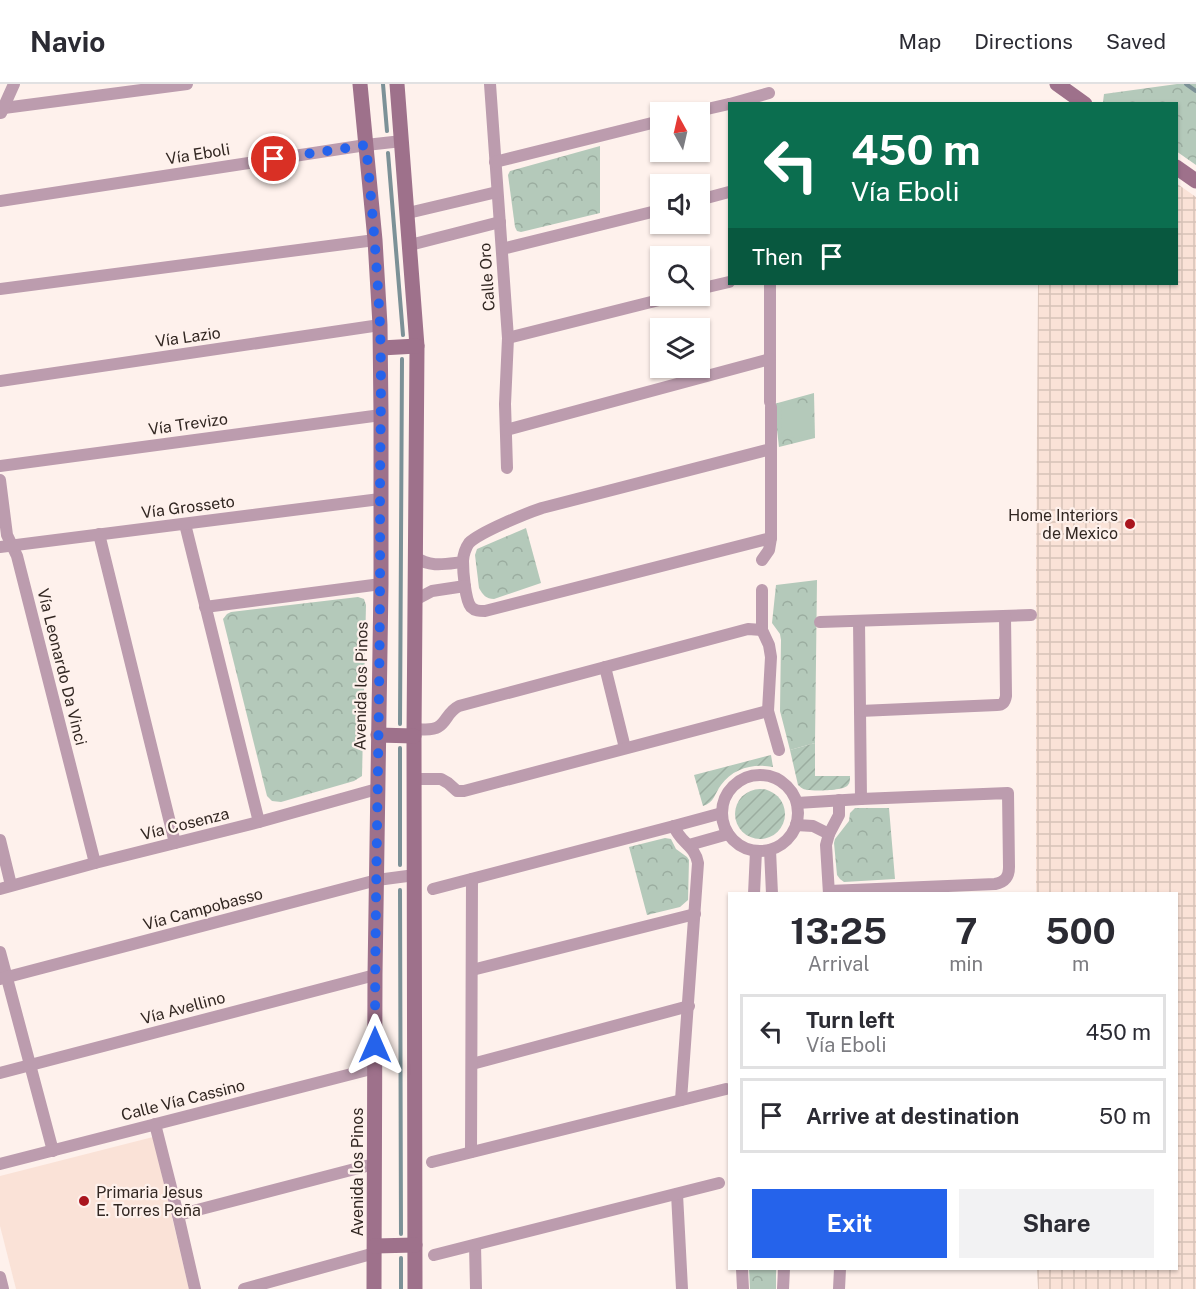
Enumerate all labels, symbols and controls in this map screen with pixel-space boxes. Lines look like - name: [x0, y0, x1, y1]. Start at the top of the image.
- text: Navio: [30, 25, 105, 58]
- text: Map: [899, 29, 941, 54]
- text: Directions: [974, 29, 1073, 54]
- text: Saved: [1106, 29, 1166, 54]
- north arrow: [650, 102, 710, 162]
- map controls: [650, 102, 710, 378]
- text: 450 m: [851, 125, 981, 174]
- icon: left: [752, 126, 830, 204]
- pin: [248, 133, 299, 184]
- street label: Vía Eboli: [165, 140, 231, 168]
- icon: arrive: [257, 142, 290, 175]
- button: sound: [650, 174, 710, 234]
- text: Vía Eboli: [851, 175, 960, 207]
- icon: arrive: [815, 240, 848, 273]
- street label: Calle Oro: [475, 242, 499, 312]
- text: Then: [752, 244, 803, 270]
- button: search: [650, 246, 710, 306]
- button: layers: [650, 318, 710, 378]
- street label: Vía Lazio: [154, 323, 222, 351]
- street label: Vía Trevizo: [147, 409, 229, 439]
- street label: Vía Grosseto: [140, 492, 236, 522]
- place label: Home Interiors de Mexico: [1008, 506, 1118, 543]
- marker: Home Interiors de Mexico: [1123, 517, 1137, 531]
- street label: Vía Leonardo Da Vinci: [33, 587, 91, 747]
- street label: Avenida los Pinos: [350, 621, 372, 751]
- street label: Vía Cosenza: [139, 804, 231, 844]
- street label: Vía Campobasso: [141, 884, 265, 934]
- text: 13:25: [790, 910, 887, 952]
- text: 7: [955, 910, 977, 952]
- text: 500: [1045, 910, 1116, 952]
- text: Arrival: [808, 952, 869, 976]
- text: min: [949, 952, 983, 976]
- text: m: [1072, 952, 1089, 976]
- street label: Vía Avellino: [139, 988, 227, 1028]
- text: Turn left: [806, 1007, 895, 1033]
- position arrow: [343, 1013, 407, 1077]
- icon: left: [755, 1015, 788, 1048]
- text: 450 m: [1085, 1019, 1151, 1045]
- text: Vía Eboli: [806, 1033, 886, 1057]
- street label: Calle Vía Cassino: [119, 1075, 247, 1125]
- icon: arrive: [755, 1099, 788, 1132]
- text: Arrive at destination: [806, 1103, 1019, 1129]
- text: 50 m: [1099, 1103, 1151, 1129]
- street label: Avenida los Pinos: [348, 1108, 367, 1236]
- place label: Primaria Jesus E. Torres Peña: [96, 1183, 203, 1220]
- button: Exit: [752, 1189, 947, 1258]
- button: Share: [959, 1189, 1154, 1258]
- marker: Primaria Jesus E. Torres Peña: [77, 1194, 91, 1208]

